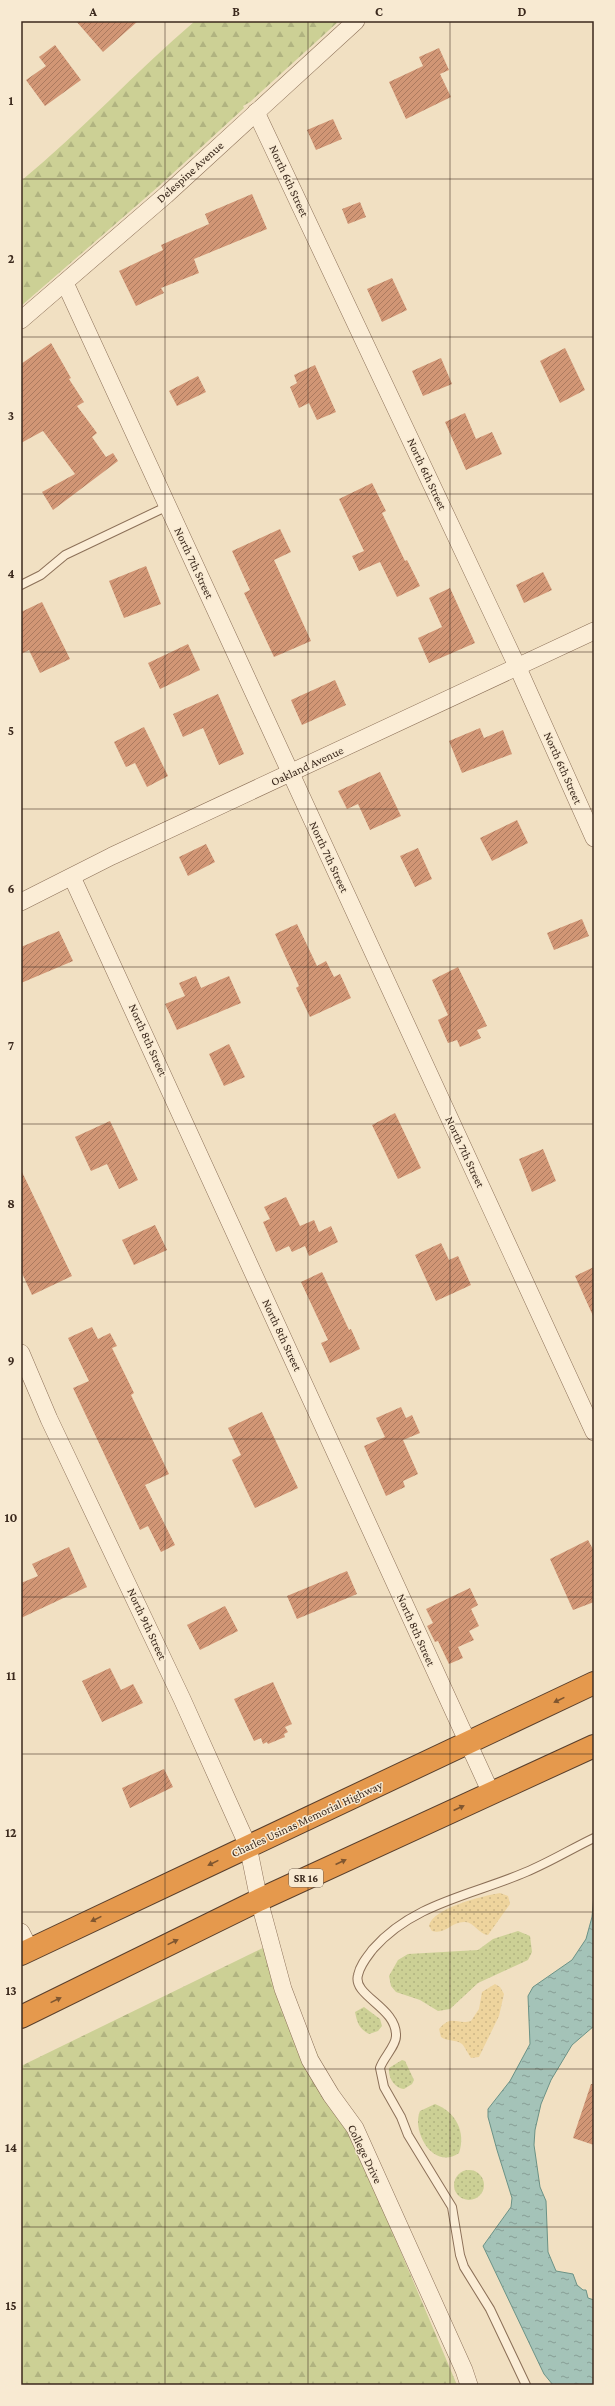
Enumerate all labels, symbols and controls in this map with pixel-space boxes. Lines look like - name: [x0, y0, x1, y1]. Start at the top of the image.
- text: A: [88, 4, 97, 19]
- text: B: [232, 4, 240, 19]
- text: C: [375, 4, 383, 19]
- text: D: [518, 4, 527, 19]
- text: 1: [9, 93, 14, 108]
- street label: Delespine Avenue: [154, 138, 226, 206]
- street label: North 6th Street: [266, 143, 312, 220]
- text: 2: [8, 251, 15, 266]
- text: 3: [8, 408, 14, 423]
- street label: North 6th Street: [404, 436, 450, 513]
- street label: North 7th Street: [171, 525, 217, 602]
- text: 4: [7, 566, 15, 581]
- text: 5: [8, 723, 14, 738]
- street label: North 6th Street: [541, 730, 586, 807]
- street label: Oakland Avenue: [269, 743, 345, 789]
- street label: North 7th Street: [306, 819, 352, 896]
- text: 6: [7, 881, 15, 896]
- street label: North 8th Street: [126, 1002, 171, 1079]
- text: 7: [8, 1038, 14, 1053]
- street label: North 7th Street: [442, 1114, 488, 1191]
- text: 8: [7, 1196, 15, 1211]
- street label: North 8th Street: [259, 1297, 305, 1374]
- text: 9: [7, 1353, 15, 1368]
- text: 10: [5, 1510, 17, 1525]
- street label: North 9th Street: [124, 1586, 170, 1663]
- street label: North 8th Street: [394, 1592, 439, 1669]
- text: 11: [6, 1668, 16, 1683]
- one-way arrow: [553, 1697, 565, 1703]
- street label: Charles Usinas Memorial Highway: [229, 1778, 385, 1860]
- one-way arrow: [453, 1805, 465, 1811]
- text: 12: [5, 1825, 17, 1840]
- one-way arrow: [335, 1859, 346, 1865]
- one-way arrow: [207, 1860, 219, 1866]
- road number: SR 16: [289, 1869, 323, 1887]
- one-way arrow: [90, 1916, 101, 1922]
- one-way arrow: [167, 1939, 178, 1945]
- text: 13: [5, 1983, 17, 1998]
- one-way arrow: [50, 1996, 62, 2003]
- street label: College Drive: [345, 2122, 385, 2186]
- text: 14: [5, 2140, 17, 2155]
- text: 15: [5, 2298, 17, 2313]

